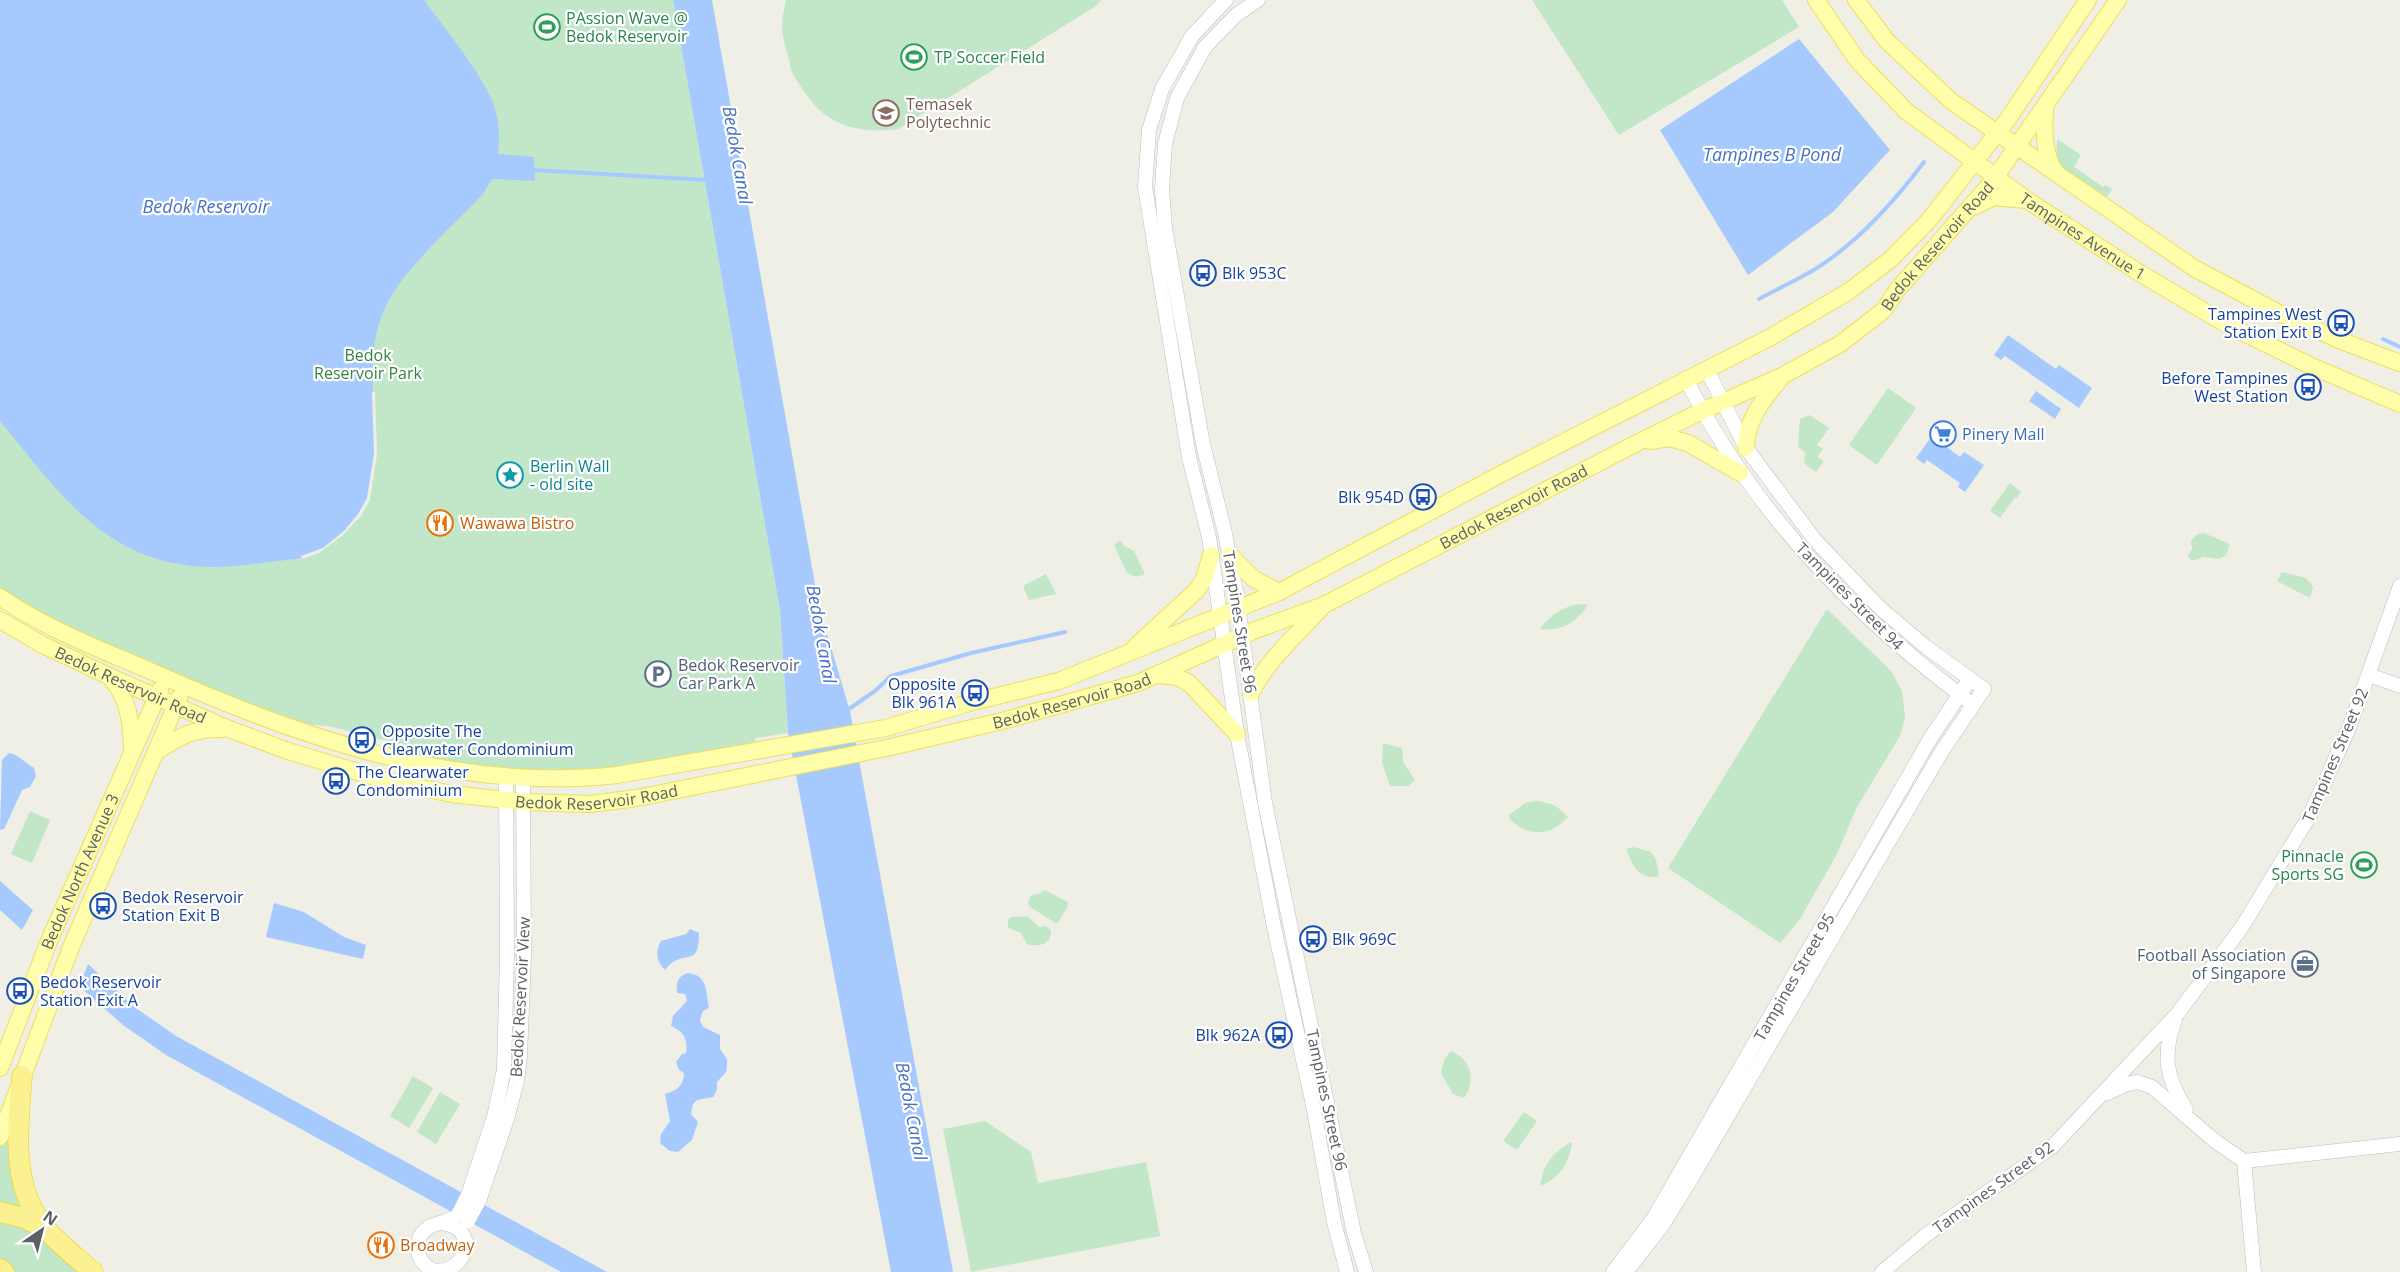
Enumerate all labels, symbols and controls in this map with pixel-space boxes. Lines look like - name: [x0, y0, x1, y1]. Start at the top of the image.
- place label: PAssion Wave @ Bedok Reservoir: [566, 7, 688, 47]
- sports icon: PAssion Wave @ Bedok Reservoir: [532, 12, 562, 42]
- sports icon: TP Soccer Field: [899, 42, 929, 72]
- place label: TP Soccer Field: [934, 46, 1045, 68]
- place label: Temasek Polytechnic: [906, 93, 991, 133]
- school or university icon: Temasek Polytechnic: [871, 98, 901, 128]
- water label: Bedok Canal: [718, 104, 759, 207]
- water label: Tampines B Pond: [1703, 142, 1842, 166]
- street label: Bedok Reservoir Road: [1876, 176, 1999, 315]
- street label: Tampines Avenue 1: [2015, 187, 2150, 285]
- water label: Bedok Reservoir: [143, 194, 270, 218]
- bus stop icon: Blk 953C: [1188, 258, 1218, 288]
- place label: Blk 953C: [1222, 262, 1286, 284]
- place label: Tampines West Station Exit B: [2208, 303, 2322, 343]
- bus stop icon: Tampines West Station Exit B: [2326, 308, 2356, 338]
- park label: Bedok Reservoir Park: [314, 344, 423, 384]
- place label: Before Tampines West Station: [2161, 367, 2288, 407]
- bus stop icon: Before Tampines West Station: [2293, 372, 2323, 402]
- supermarket icon: Pinery Mall: [1928, 419, 1958, 449]
- place label: Pinery Mall: [1962, 423, 2045, 445]
- place label: Berlin Wall - old site: [530, 455, 610, 495]
- street label: Bedok Reservoir Road: [1436, 459, 1591, 554]
- place icon: Berlin Wall - old site: [495, 460, 525, 490]
- bus stop icon: Blk 954D: [1408, 482, 1438, 512]
- place label: Blk 954D: [1338, 486, 1404, 508]
- restaurant icon: Wawawa Bistro: [425, 508, 455, 538]
- place label: Wawawa Bistro: [460, 512, 574, 534]
- street label: Tampines Street 94: [1791, 537, 1909, 655]
- street label: Tampines Street 96: [1218, 549, 1262, 695]
- water label: Bedok Canal: [802, 583, 843, 686]
- street label: Bedok Reservoir Road: [51, 641, 210, 729]
- place label: Bedok Reservoir Car Park A: [678, 654, 800, 694]
- parking icon: Bedok Reservoir Car Park A: [643, 659, 673, 689]
- street label: Bedok Reservoir Road: [990, 668, 1155, 734]
- place label: Opposite Blk 961A: [888, 673, 957, 713]
- bus stop icon: Opposite Blk 961A: [960, 678, 990, 708]
- street label: Tampines Street 92: [2297, 684, 2373, 826]
- place label: Opposite The Clearwater Condominium: [382, 720, 573, 760]
- bus stop icon: Opposite The Clearwater Condominium: [347, 725, 377, 755]
- place label: The Clearwater Condominium: [356, 761, 469, 801]
- bus stop icon: The Clearwater Condominium: [321, 766, 351, 796]
- street label: Bedok Reservoir Road: [514, 779, 680, 815]
- street label: Bedok North Avenue 3: [36, 790, 124, 953]
- place label: Pinnacle Sports SG: [2271, 845, 2344, 885]
- sports icon: Pinnacle Sports SG: [2349, 850, 2379, 880]
- place label: Bedok Reservoir Station Exit B: [122, 886, 244, 926]
- bus stop icon: Bedok Reservoir Station Exit B: [88, 891, 118, 921]
- street label: Tampines Street 95: [1748, 909, 1840, 1045]
- street label: Bedok Reservoir View: [505, 916, 535, 1078]
- bus stop icon: Blk 969C: [1298, 924, 1328, 954]
- place label: Blk 969C: [1332, 928, 1396, 950]
- place label: Football Association of Singapore: [2137, 944, 2286, 984]
- office icon: Football Association of Singapore: [2290, 949, 2320, 979]
- place label: Bedok Reservoir Station Exit A: [40, 971, 162, 1011]
- bus stop icon: Bedok Reservoir Station Exit A: [5, 976, 35, 1006]
- bus stop icon: Blk 962A: [1264, 1020, 1294, 1050]
- place label: Blk 962A: [1196, 1024, 1261, 1046]
- street label: Tampines Street 96: [1301, 1027, 1353, 1173]
- water label: Bedok Canal: [891, 1060, 933, 1163]
- street label: Tampines Street 92: [1928, 1136, 2058, 1238]
- north arrow: [12, 1200, 72, 1260]
- text: N: [39, 1205, 62, 1230]
- restaurant icon: Broadway: [366, 1230, 396, 1260]
- place label: Broadway: [400, 1234, 475, 1256]

